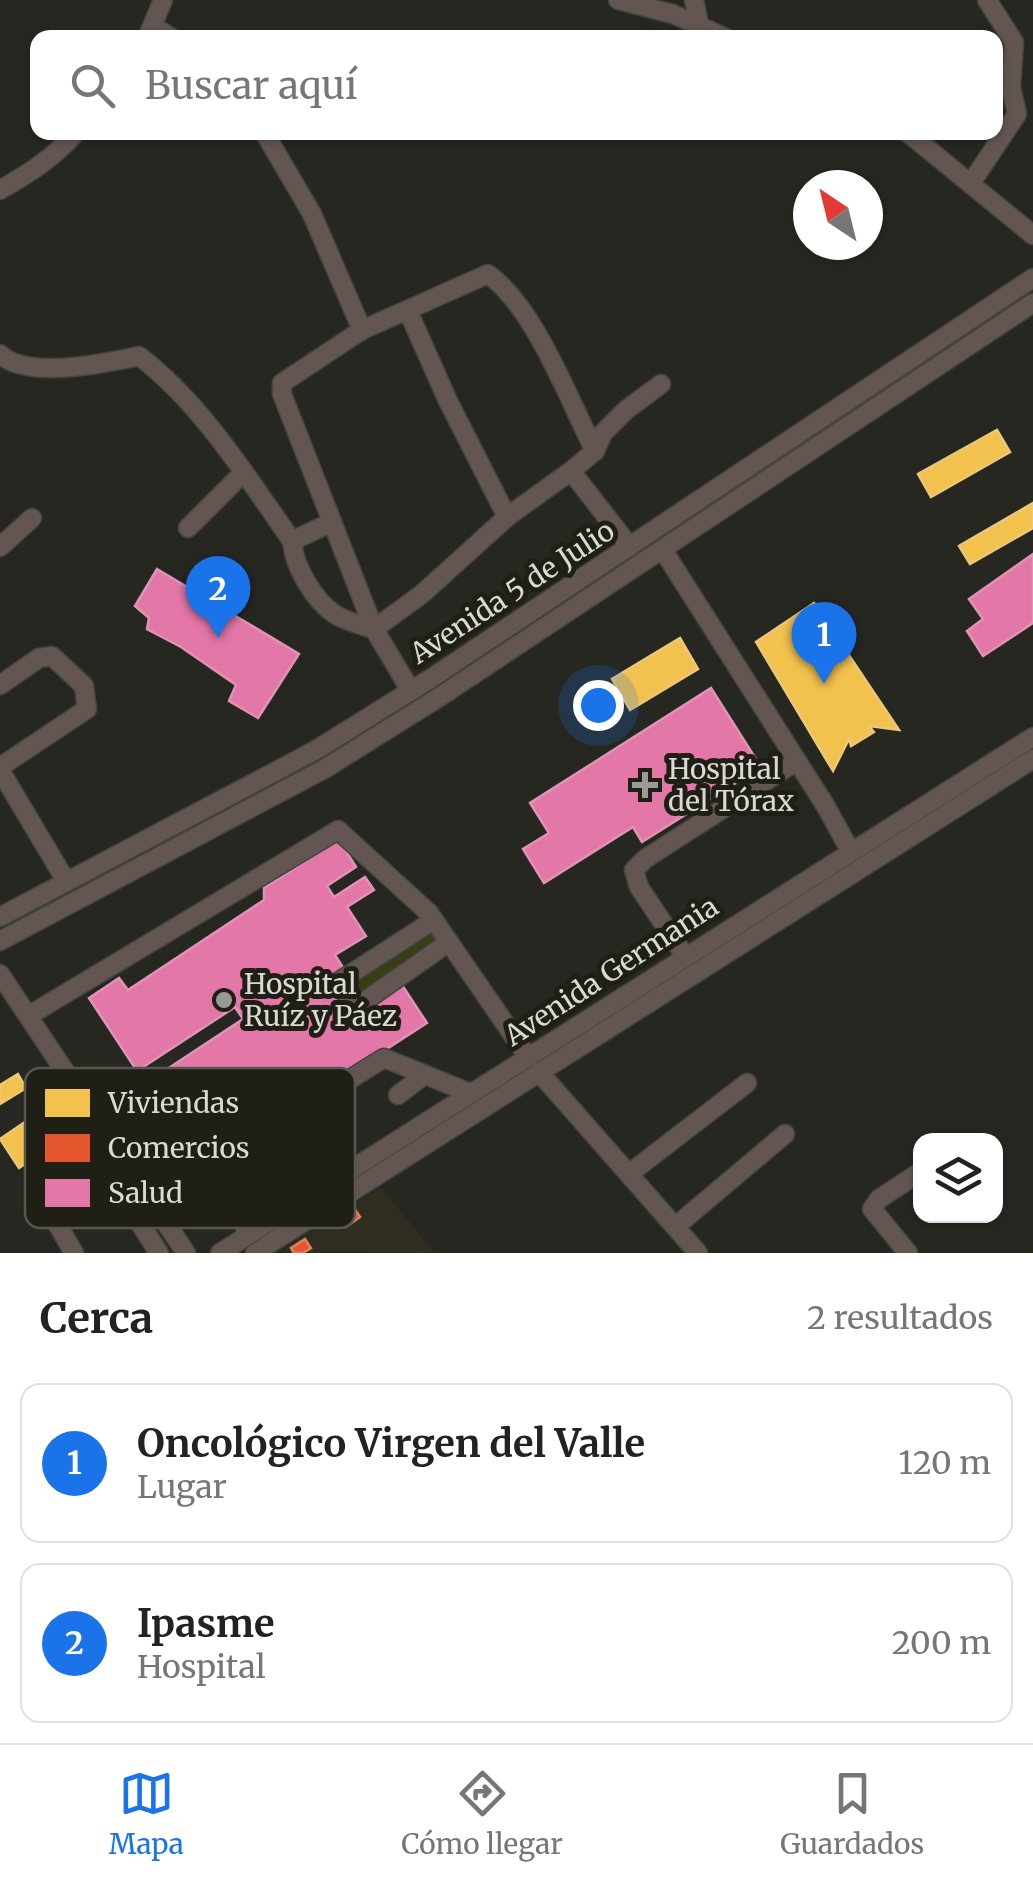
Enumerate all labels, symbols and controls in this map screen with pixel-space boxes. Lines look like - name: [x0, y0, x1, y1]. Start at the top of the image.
- search box: [30, 30, 1003, 140]
- icon: search: [65, 58, 120, 113]
- text: Buscar aquí: [145, 62, 357, 109]
- north arrow: [793, 170, 883, 260]
- street label: Avenida 5 de Julio: [402, 512, 621, 672]
- pin: 2: [186, 556, 250, 638]
- pin: 1: [792, 602, 856, 684]
- your location: [573, 680, 624, 731]
- place label: Hospital del Tórax: [668, 751, 794, 819]
- marker: Hospital del Tórax: [632, 772, 658, 798]
- street label: Avenida Germania: [496, 888, 725, 1054]
- place label: Hospital Ruíz y Páez: [244, 966, 397, 1034]
- marker: Hospital Ruíz y Páez: [213, 989, 235, 1011]
- legend: [25, 1068, 355, 1228]
- text: Viviendas: [107, 1085, 239, 1121]
- text: Comercios: [108, 1130, 250, 1166]
- map controls: [913, 1133, 1003, 1223]
- button: layers: [913, 1133, 1003, 1223]
- text: Salud: [108, 1175, 183, 1211]
- text: Cerca: [40, 1292, 153, 1344]
- text: 2 resultados: [807, 1298, 993, 1338]
- text: Oncológico Virgen del Valle: [137, 1420, 645, 1467]
- text: 1: [67, 1443, 82, 1483]
- text: 120 m: [899, 1443, 991, 1483]
- text: Lugar: [137, 1467, 227, 1507]
- text: Ipasme: [137, 1600, 275, 1647]
- text: 2: [65, 1623, 84, 1663]
- text: 200 m: [892, 1623, 991, 1663]
- text: Hospital: [137, 1647, 266, 1687]
- tab: Mapa: [109, 1766, 184, 1862]
- tab: Cómo llegar: [401, 1766, 563, 1862]
- tab: Guardados: [780, 1766, 924, 1862]

